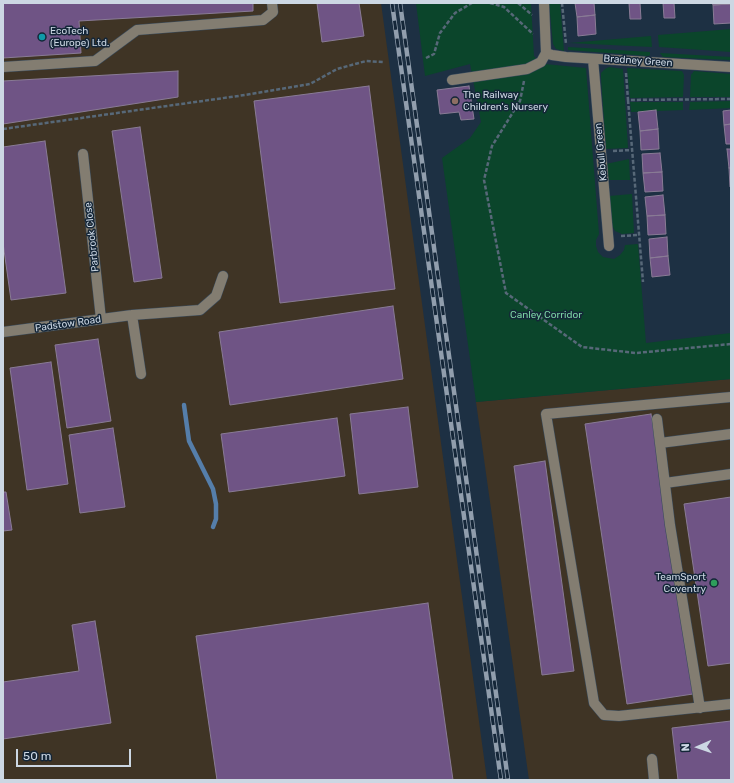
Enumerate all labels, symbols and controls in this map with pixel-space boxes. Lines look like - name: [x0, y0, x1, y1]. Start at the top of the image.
- place label: EcoTech (Europe) Ltd.: [50, 25, 109, 48]
- marker: EcoTech (Europe) Ltd.: [37, 32, 47, 42]
- street label: Bradney Green: [603, 53, 673, 69]
- place label: The Railway Children's Nursery: [463, 89, 548, 112]
- marker: The Railway Children's Nursery: [450, 96, 460, 106]
- street label: Kebull Green: [592, 122, 610, 182]
- street label: Parbrook Close: [82, 202, 102, 272]
- park label: Canley Corridor: [510, 309, 582, 321]
- street label: Padstow Road: [34, 313, 102, 335]
- place label: TeamSport Coventry: [656, 571, 706, 594]
- marker: TeamSport Coventry: [709, 578, 719, 588]
- north arrow: [678, 727, 718, 767]
- scale bar: [18, 741, 133, 767]
- text: N: [679, 743, 692, 752]
- text: 50 m: [23, 749, 51, 763]

